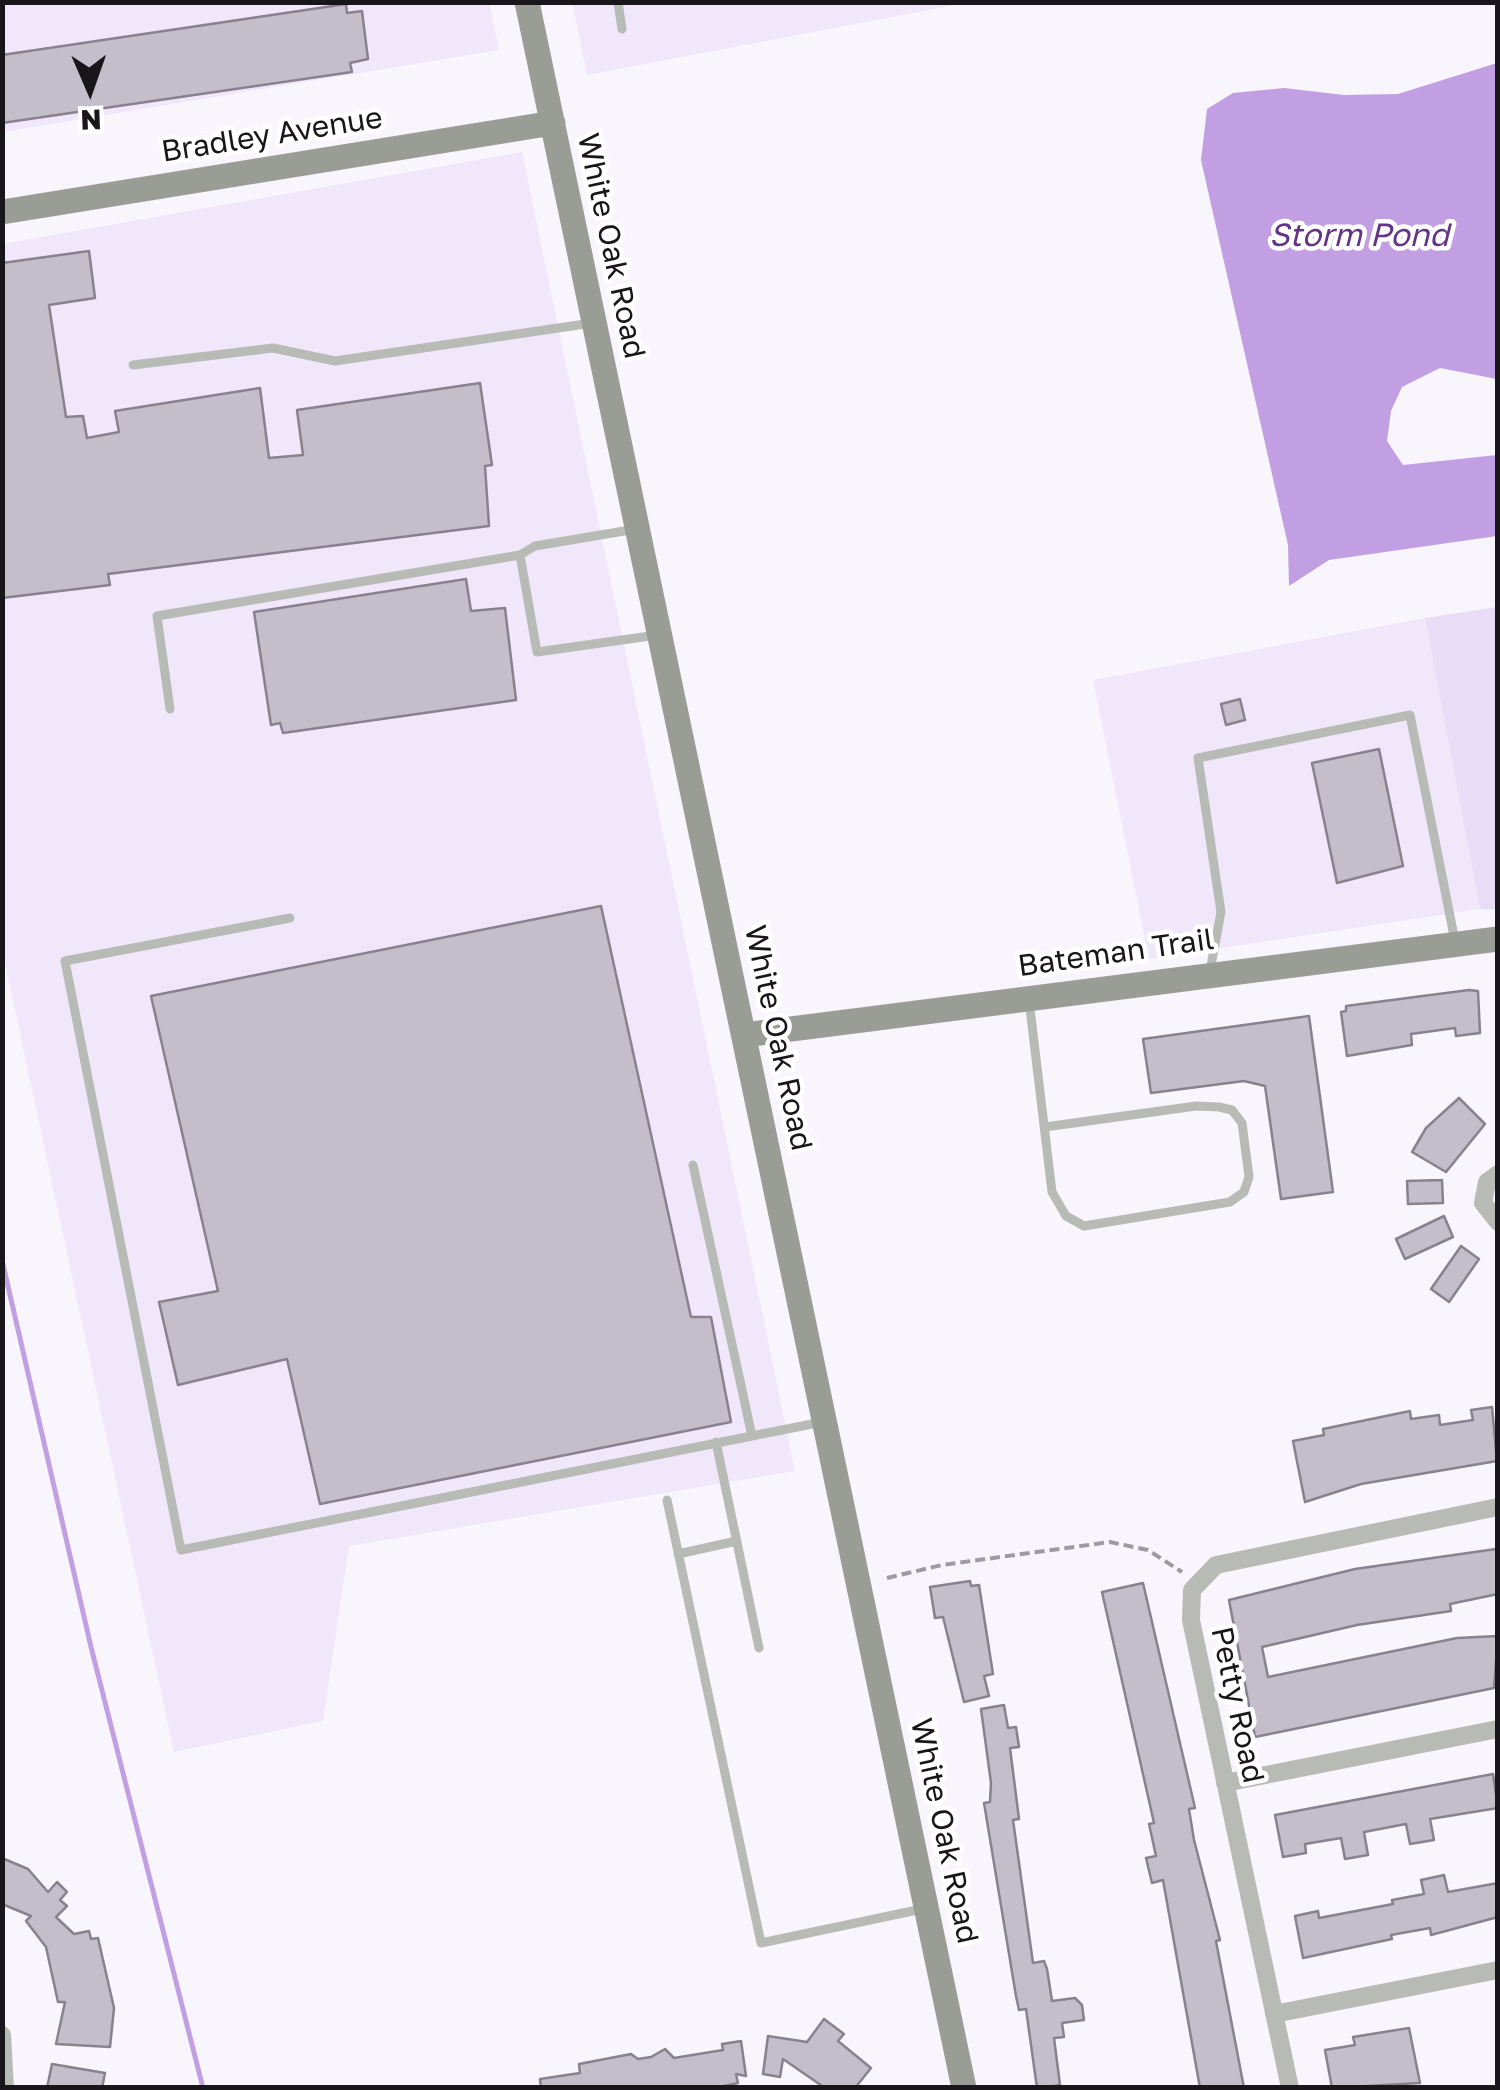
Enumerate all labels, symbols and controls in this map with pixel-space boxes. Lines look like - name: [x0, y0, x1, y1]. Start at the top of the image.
- north arrow: [40, 40, 140, 140]
- street label: Bradley Avenue: [159, 100, 385, 170]
- text: N: [80, 104, 102, 137]
- street label: White Oak Road: [570, 130, 652, 362]
- water label: Storm Pond: [1269, 217, 1449, 255]
- street label: Bateman Trail: [1016, 921, 1216, 985]
- street label: White Oak Road: [737, 922, 819, 1154]
- street label: Petty Road: [1203, 1624, 1271, 1786]
- street label: White Oak Road: [903, 1715, 985, 1947]

